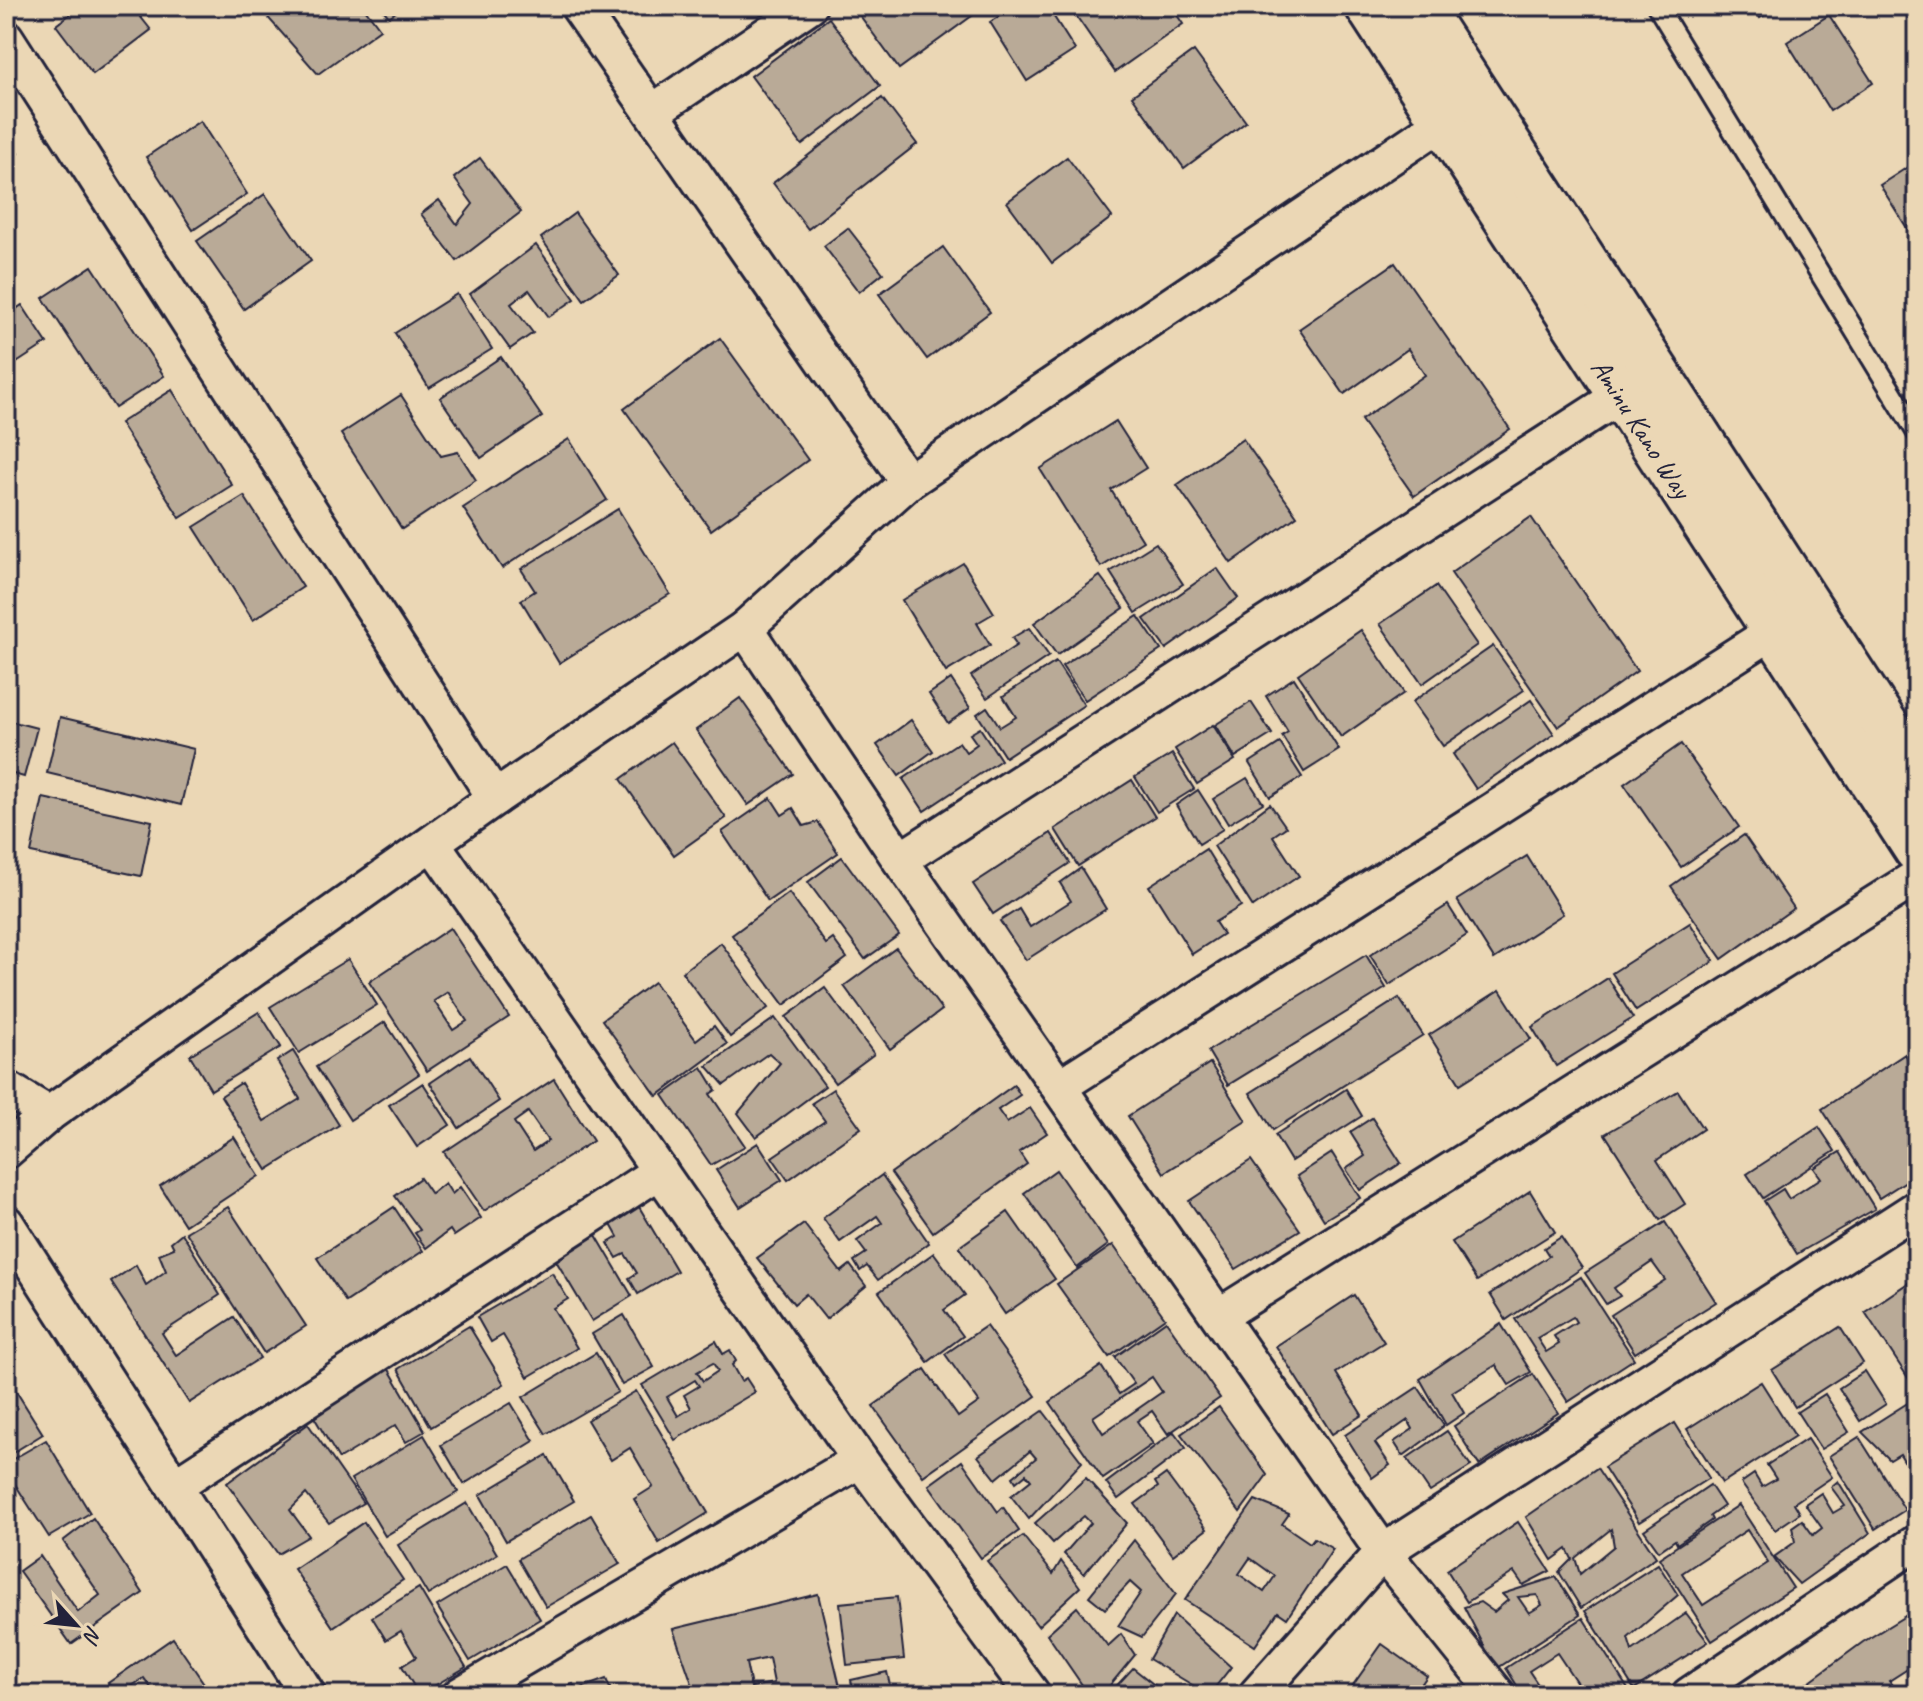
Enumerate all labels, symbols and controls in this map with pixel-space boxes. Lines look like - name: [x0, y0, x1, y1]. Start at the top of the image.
- street label: Aminu Kano Way: [1584, 352, 1701, 507]
- north arrow: [36, 1585, 116, 1665]
- text: N: [76, 1621, 108, 1649]

